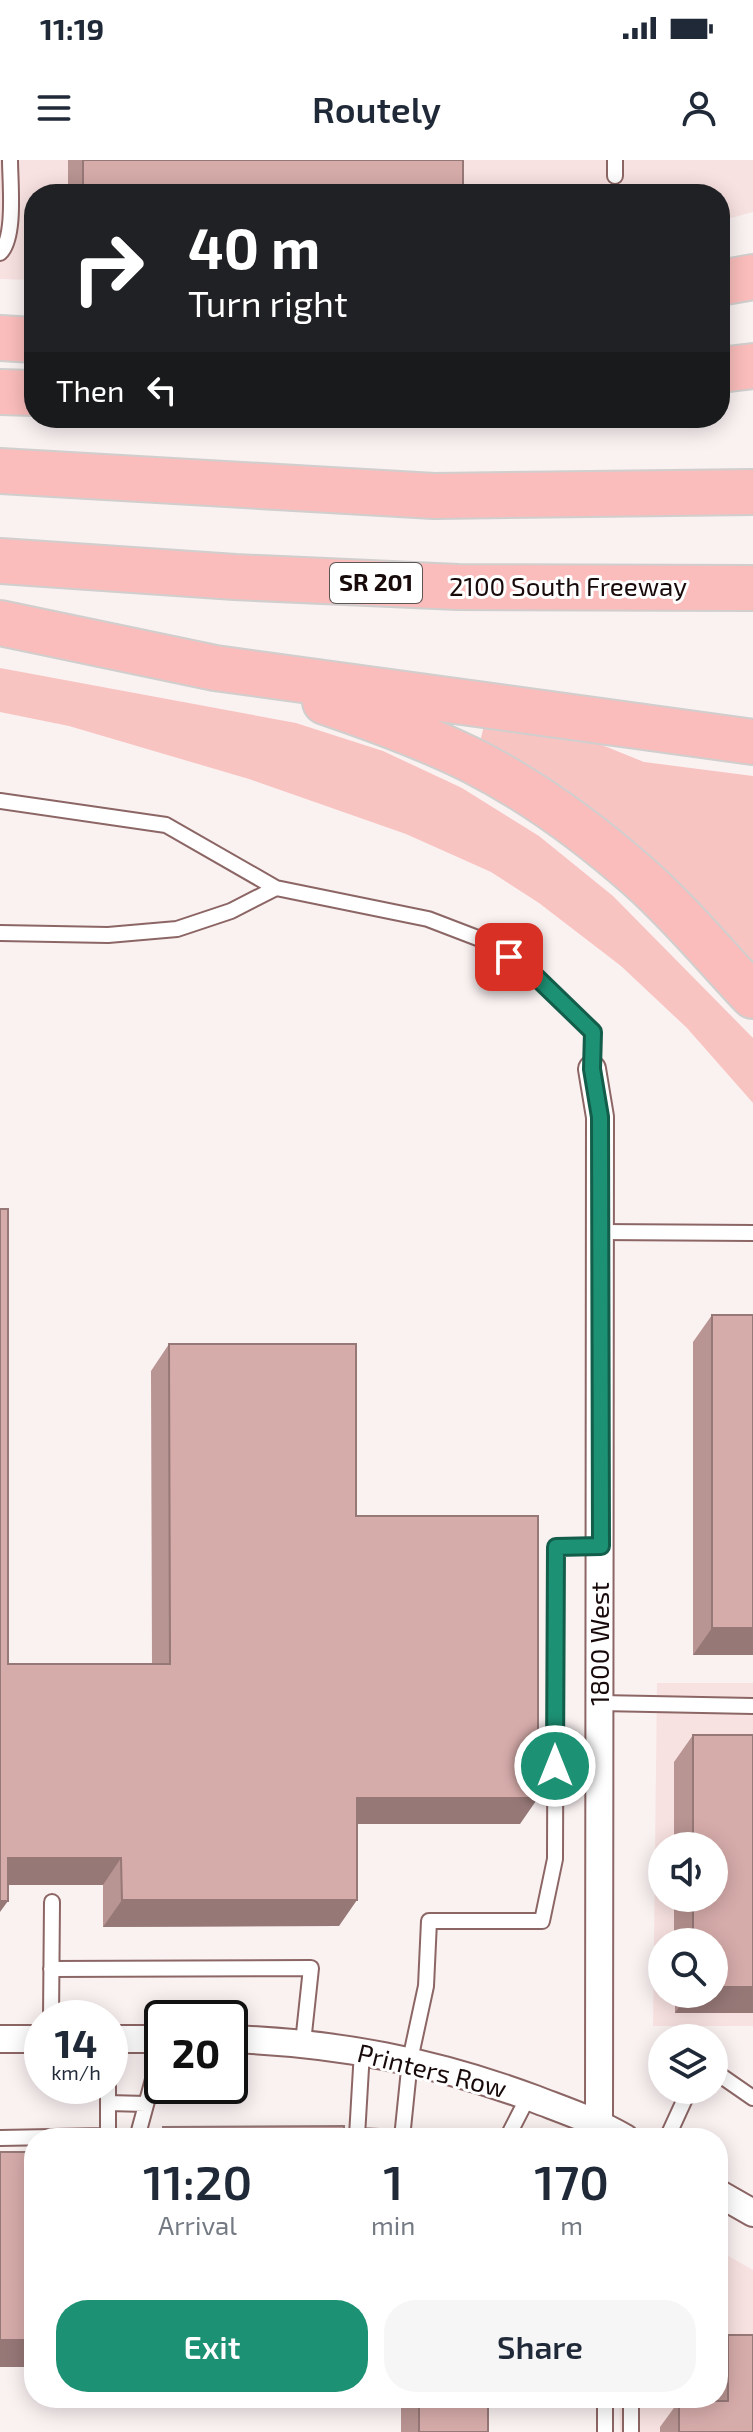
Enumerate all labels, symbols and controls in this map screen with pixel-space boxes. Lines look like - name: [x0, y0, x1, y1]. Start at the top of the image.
- text: 11:19: [40, 10, 104, 46]
- icon: menu: [32, 86, 76, 130]
- icon: person: [677, 86, 721, 130]
- text: Routely: [312, 87, 441, 130]
- text: 40 m: [188, 213, 320, 280]
- icon: right: [56, 216, 160, 320]
- text: Turn right: [188, 281, 348, 324]
- icon: left: [140, 368, 184, 412]
- text: Then: [56, 372, 124, 408]
- road number: SR 201: [330, 563, 422, 603]
- street label: 2100 South Freeway: [449, 570, 687, 601]
- pin: [475, 923, 543, 991]
- icon: arrive: [487, 935, 531, 979]
- street label: 1800 West: [583, 1582, 614, 1706]
- position arrow: [513, 1724, 597, 1808]
- map controls: [648, 1832, 728, 2104]
- button: sound: [648, 1832, 728, 1912]
- button: search: [648, 1928, 728, 2008]
- speed limit sign: 20: [144, 2000, 248, 2104]
- text: 14: [55, 2018, 97, 2066]
- button: layers: [648, 2024, 728, 2104]
- street label: Printers Row: [355, 2036, 510, 2103]
- text: km/h: [51, 2060, 101, 2084]
- text: 11:20: [143, 2152, 252, 2210]
- text: 1: [383, 2152, 403, 2210]
- text: 170: [534, 2152, 609, 2210]
- text: Arrival: [158, 2209, 237, 2240]
- text: min: [371, 2209, 415, 2240]
- text: m: [560, 2209, 583, 2240]
- button: Exit: [56, 2300, 368, 2392]
- button: Share: [384, 2300, 696, 2392]

